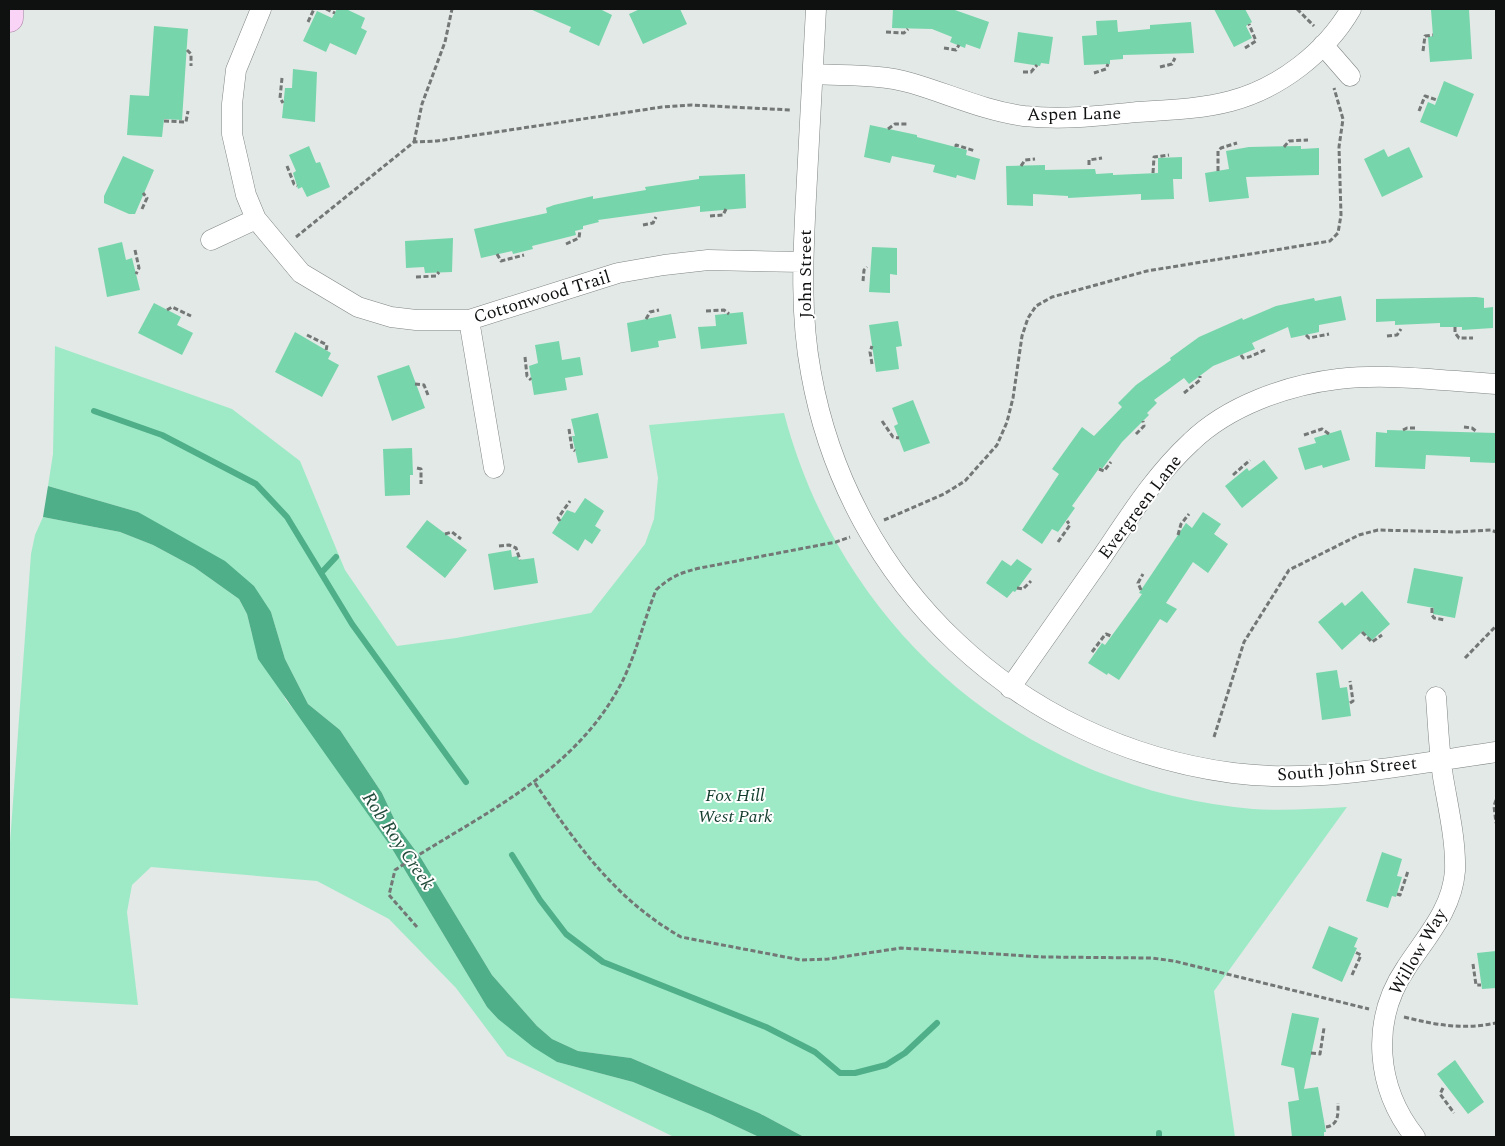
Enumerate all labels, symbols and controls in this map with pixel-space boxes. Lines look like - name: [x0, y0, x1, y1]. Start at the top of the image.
- street label: Aspen Lane: [1027, 100, 1121, 128]
- street label: John Street: [792, 229, 819, 319]
- street label: Cottonwood Trail: [470, 263, 614, 331]
- street label: Evergreen Lane: [1092, 449, 1188, 565]
- street label: South John Street: [1276, 749, 1418, 789]
- park label: Fox Hill West Park: [698, 782, 773, 830]
- water label: Rob Roy Creek: [354, 786, 442, 896]
- street label: Willow Way: [1382, 902, 1454, 1000]

